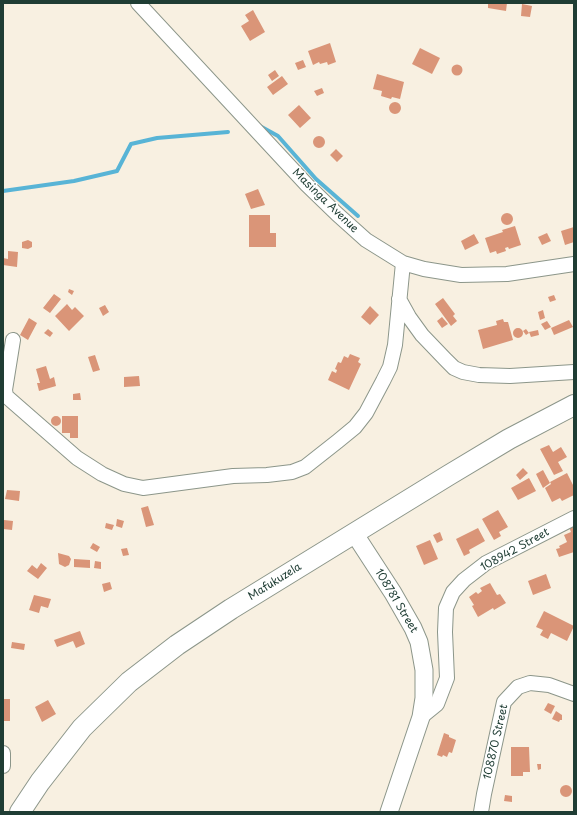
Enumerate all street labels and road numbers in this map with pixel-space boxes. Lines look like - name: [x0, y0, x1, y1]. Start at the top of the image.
- street label: Masinga Avenue: [289, 166, 361, 236]
- street label: 108942 Street: [478, 526, 552, 574]
- street label: Mafukuzela: [246, 560, 304, 604]
- street label: 108781 Street: [372, 566, 420, 636]
- street label: 108870 Street: [481, 703, 511, 781]

